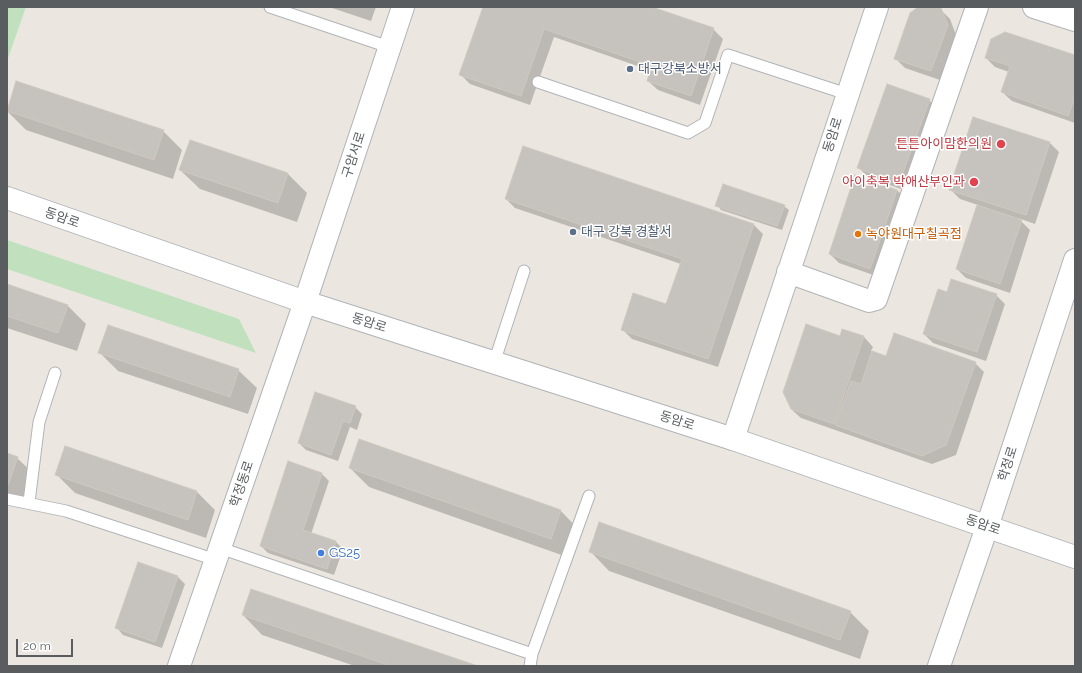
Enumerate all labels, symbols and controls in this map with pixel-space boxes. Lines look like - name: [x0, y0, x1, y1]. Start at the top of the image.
- place label: 대구강북소방서: [638, 61, 722, 77]
- marker: 대구강북소방서: [625, 64, 635, 74]
- street label: 동암로: [820, 116, 846, 154]
- street label: 구암서로: [339, 130, 369, 180]
- place label: 튼튼아이맘한의원: [896, 136, 992, 152]
- marker: 튼튼아이맘한의원: [995, 138, 1007, 150]
- place label: 아이축복 박애산부인과: [842, 174, 965, 190]
- marker: 아이축복 박애산부인과: [968, 176, 980, 188]
- street label: 동암로: [42, 205, 82, 231]
- place label: 대구 강북 경찰서: [581, 224, 671, 240]
- place label: 녹야원대구칠곡점: [866, 226, 962, 242]
- marker: 대구 강북 경찰서: [568, 227, 578, 237]
- marker: 녹야원대구칠곡점: [853, 229, 863, 239]
- street label: 동암로: [350, 310, 388, 336]
- street label: 동암로: [658, 408, 696, 434]
- street label: 학정로: [995, 445, 1021, 483]
- street label: 학정동로: [227, 459, 257, 509]
- street label: 동암로: [963, 512, 1003, 538]
- place label: GS25: [329, 545, 360, 561]
- marker: GS25: [316, 548, 326, 558]
- scale bar: [18, 631, 75, 657]
- text: 20 m: [23, 639, 51, 653]

